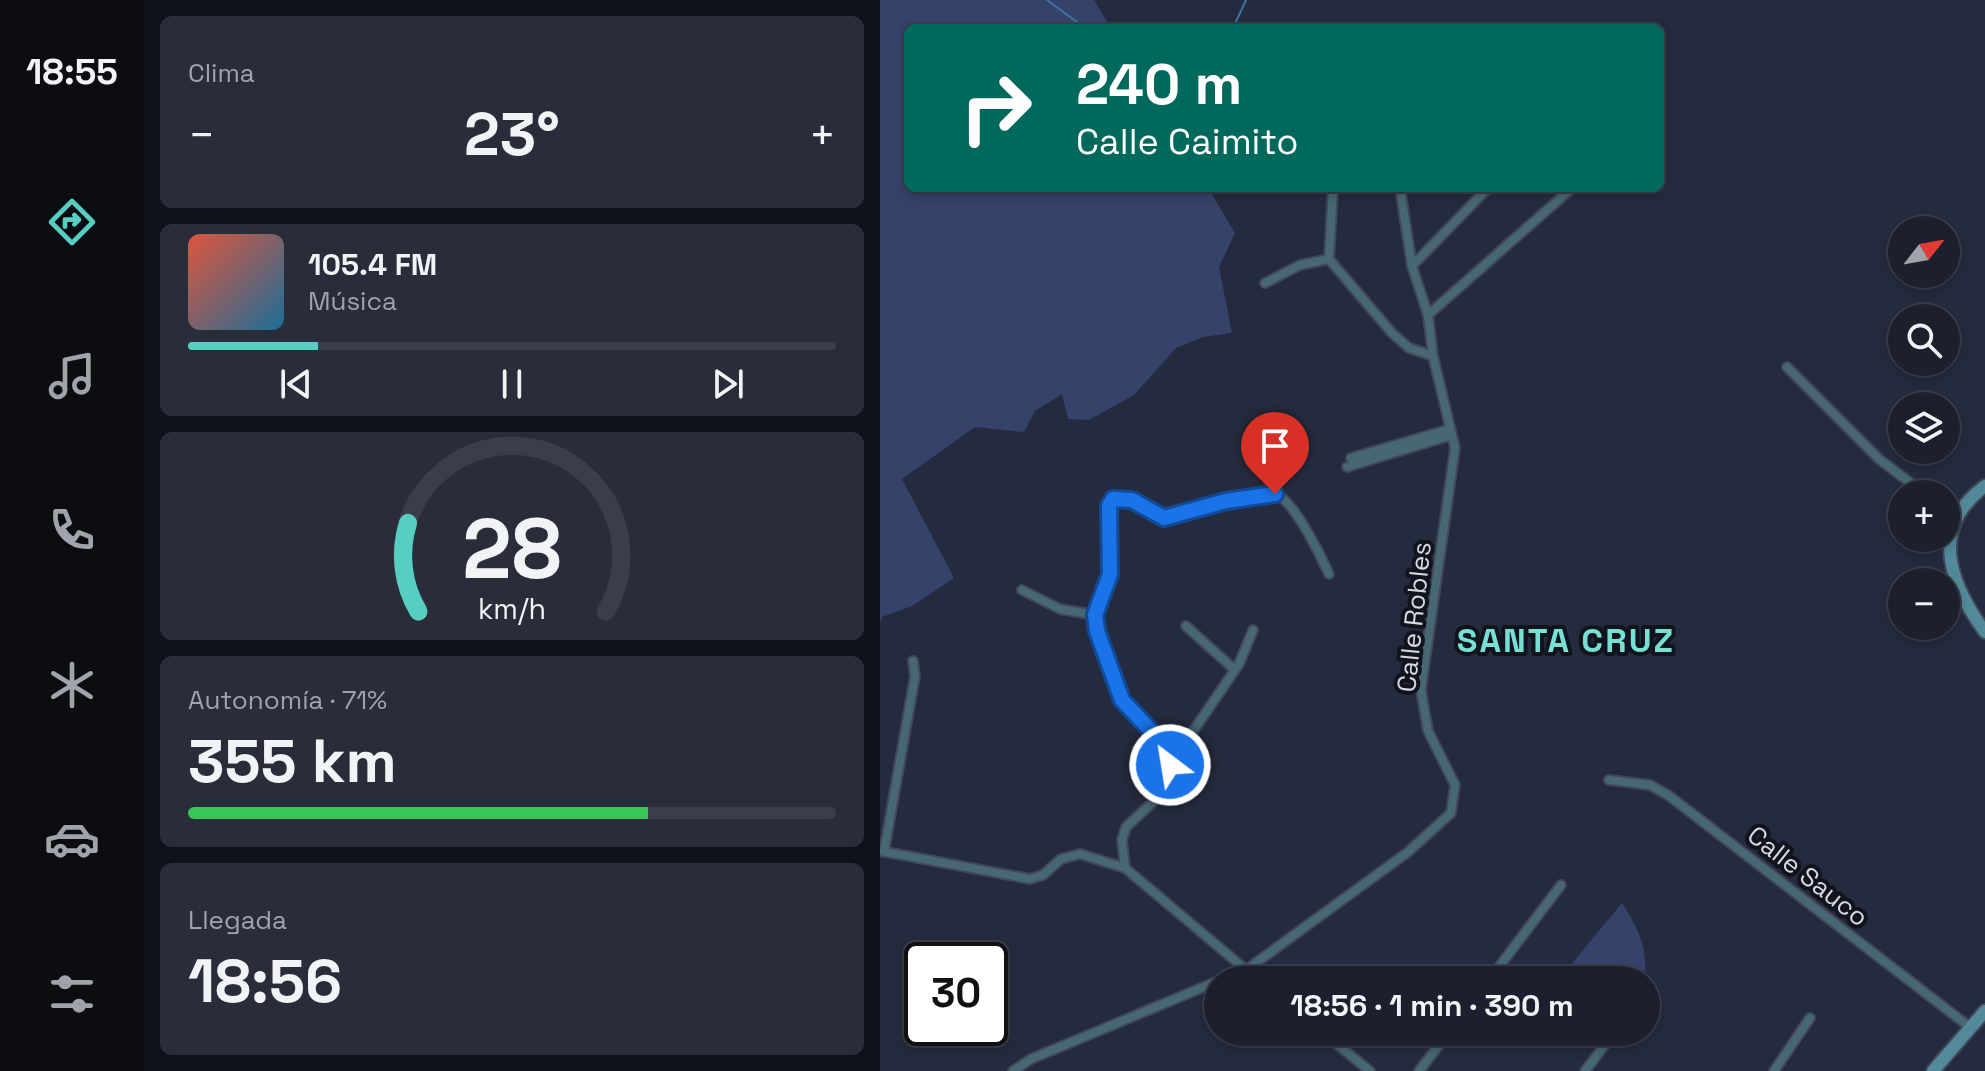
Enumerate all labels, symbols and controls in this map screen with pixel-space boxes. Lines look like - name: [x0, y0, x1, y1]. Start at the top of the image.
- text: 18:55: [26, 49, 118, 95]
- text: 240 m: [1076, 49, 1242, 120]
- text: Clima: [188, 56, 255, 90]
- icon: right: [944, 56, 1048, 160]
- text: 23°: [464, 96, 560, 173]
- text: −: [188, 107, 215, 163]
- text: +: [809, 107, 836, 163]
- text: Calle Caimito: [1076, 119, 1299, 165]
- icon: directions: [44, 194, 100, 250]
- north arrow: [1888, 216, 1960, 288]
- map controls: [1888, 216, 1960, 640]
- text: 105.4 FM: [308, 245, 437, 284]
- text: Música: [308, 284, 397, 318]
- button: search: [1888, 304, 1960, 376]
- icon: music: [44, 348, 100, 404]
- icon: previous: [274, 362, 318, 406]
- icon: pause: [490, 362, 534, 406]
- icon: next: [706, 362, 750, 406]
- button: layers: [1888, 392, 1960, 464]
- pin: [1241, 412, 1309, 494]
- icon: arrive: [1253, 424, 1297, 468]
- button: +: [1888, 480, 1960, 552]
- text: 28: [462, 495, 562, 601]
- icon: phone: [44, 502, 100, 558]
- street label: Calle Robles: [1389, 540, 1439, 694]
- button: −: [1888, 568, 1960, 640]
- text: km/h: [478, 591, 546, 627]
- district label: SANTA CRUZ: [1457, 619, 1675, 662]
- icon: climate: [44, 657, 100, 713]
- text: Autonomía · 71%: [188, 683, 387, 717]
- text: 355 km: [188, 723, 397, 800]
- position arrow: [1128, 723, 1212, 807]
- icon: car: [44, 811, 100, 867]
- street label: Calle Sauco: [1741, 818, 1875, 934]
- text: Llegada: [188, 903, 287, 937]
- speed limit sign: 30: [904, 942, 1008, 1046]
- text: 18:56: [188, 943, 342, 1020]
- icon: filters: [44, 966, 100, 1022]
- text: 18:56 · 1 min · 390 m: [1290, 986, 1574, 1025]

